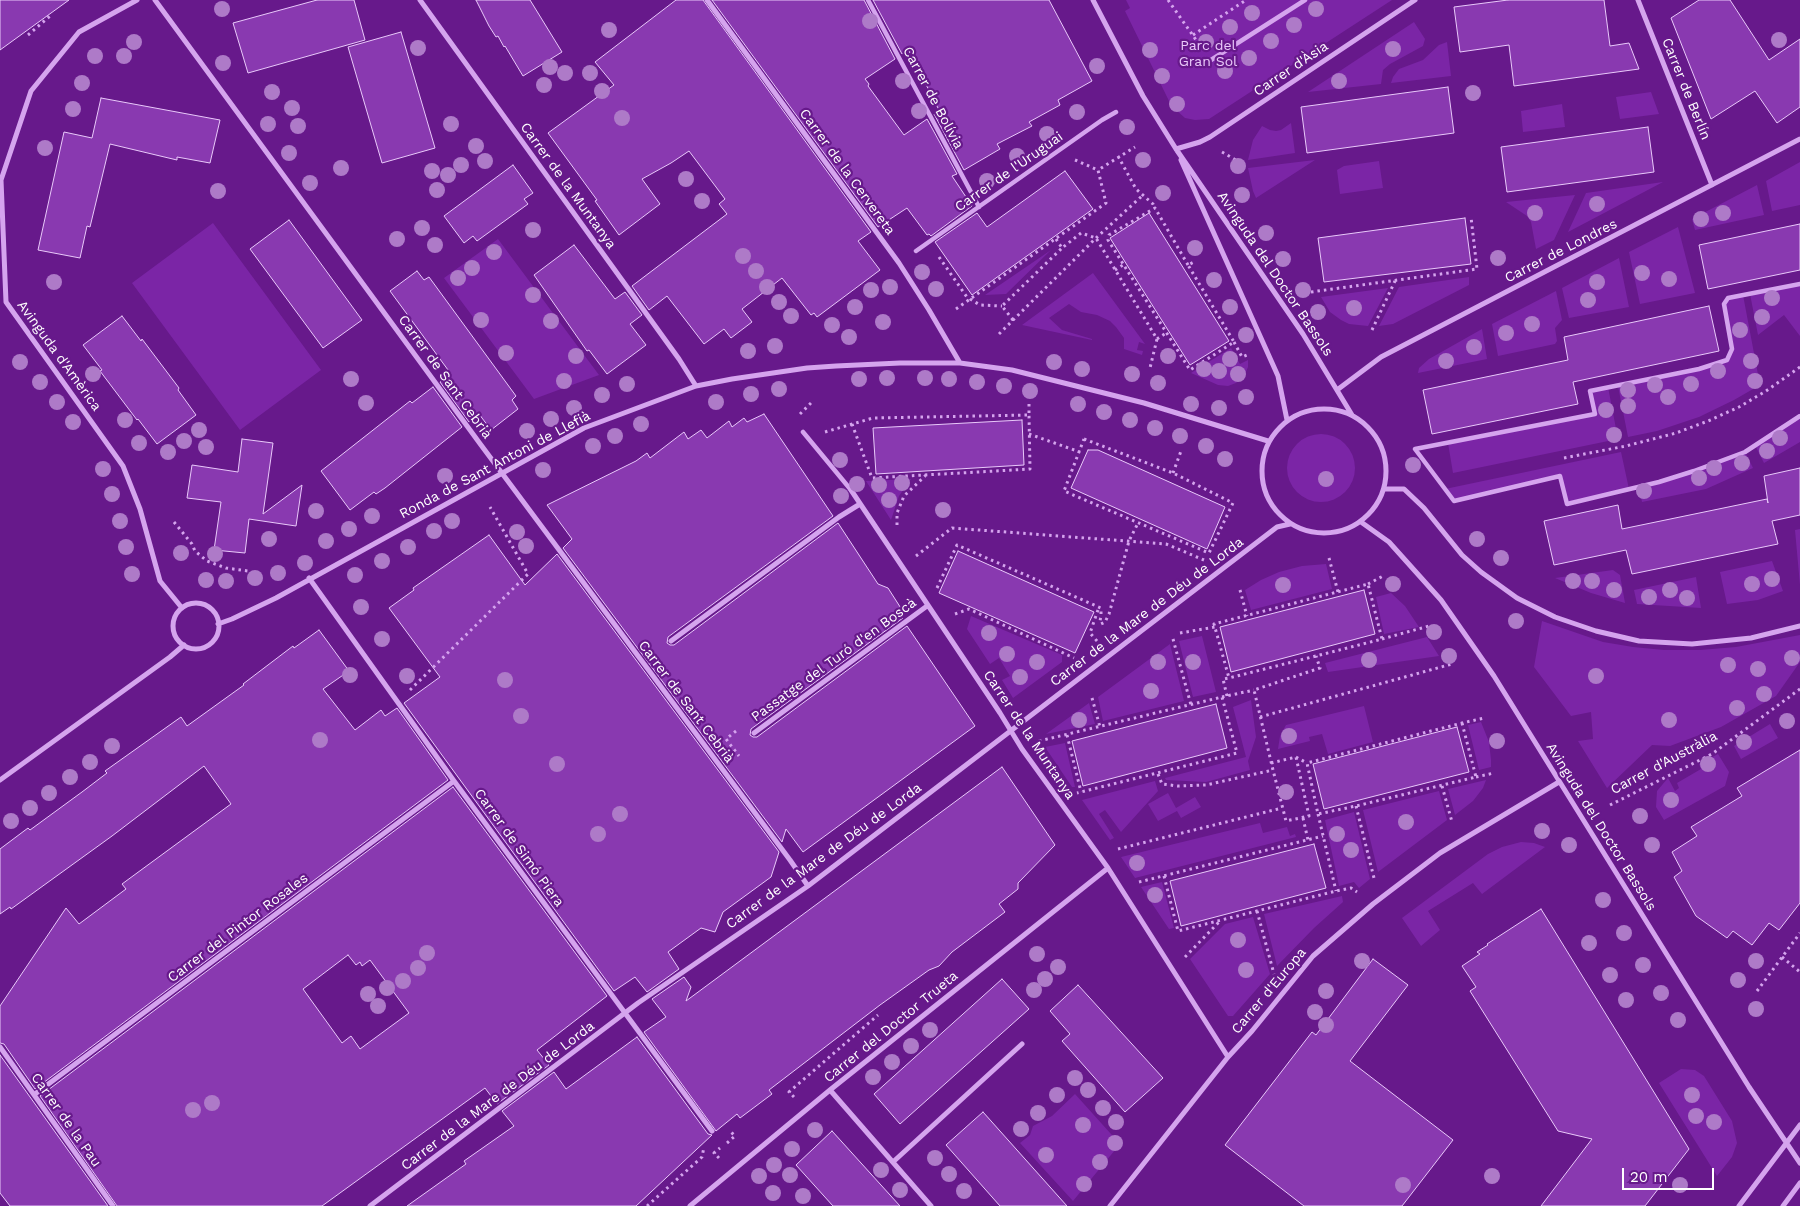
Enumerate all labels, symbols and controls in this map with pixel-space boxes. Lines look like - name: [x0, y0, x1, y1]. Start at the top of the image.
- street label: Carrer de Berlín: [1658, 36, 1714, 142]
- park label: Parc del Gran Sol: [1179, 38, 1237, 70]
- street label: Carrer d'Àsia: [1251, 38, 1331, 100]
- street label: Carrer de Bolívia: [899, 44, 967, 152]
- street label: Carrer de la Cervereta: [796, 106, 898, 238]
- street label: Carrer de la Muntanya: [516, 120, 620, 252]
- street label: Carrer de l'Uruguai: [952, 128, 1066, 216]
- street label: Avinguda del Doctor Bassols: [1214, 189, 1336, 359]
- street label: Carrer de Londres: [1502, 215, 1620, 287]
- street label: Avinguda d'Amèrica: [13, 297, 105, 415]
- street label: Carrer de Sant Cebrià: [395, 312, 495, 442]
- street label: Ronda de Sant Antoni de Llefià: [397, 407, 593, 523]
- street label: Carrer de la Mare de Déu de Lorda: [1047, 534, 1247, 690]
- street label: Passatge del Turó d'en Boscà: [748, 594, 920, 726]
- street label: Carrer de Sant Cebrià: [635, 638, 737, 766]
- street label: Carrer de la Muntanya: [979, 667, 1079, 803]
- street label: Carrer d'Austràlia: [1608, 728, 1720, 798]
- street label: Avinguda del Doctor Bassols: [1542, 740, 1660, 914]
- street label: Carrer de la Mare de Déu de Lorda: [723, 779, 925, 933]
- street label: Carrer de Simó Piera: [471, 786, 567, 910]
- street label: Carrer del Pintor Rosales: [165, 870, 311, 986]
- street label: Carrer d'Europa: [1228, 945, 1310, 1037]
- street label: Carrer del Doctor Trueta: [821, 968, 961, 1086]
- street label: Carrer de la Mare de Déu de Lorda: [398, 1018, 598, 1174]
- street label: Carrer de la Pau: [27, 1070, 105, 1170]
- scale bar: [1625, 1158, 1718, 1190]
- text: 20 m: [1630, 1168, 1668, 1186]

